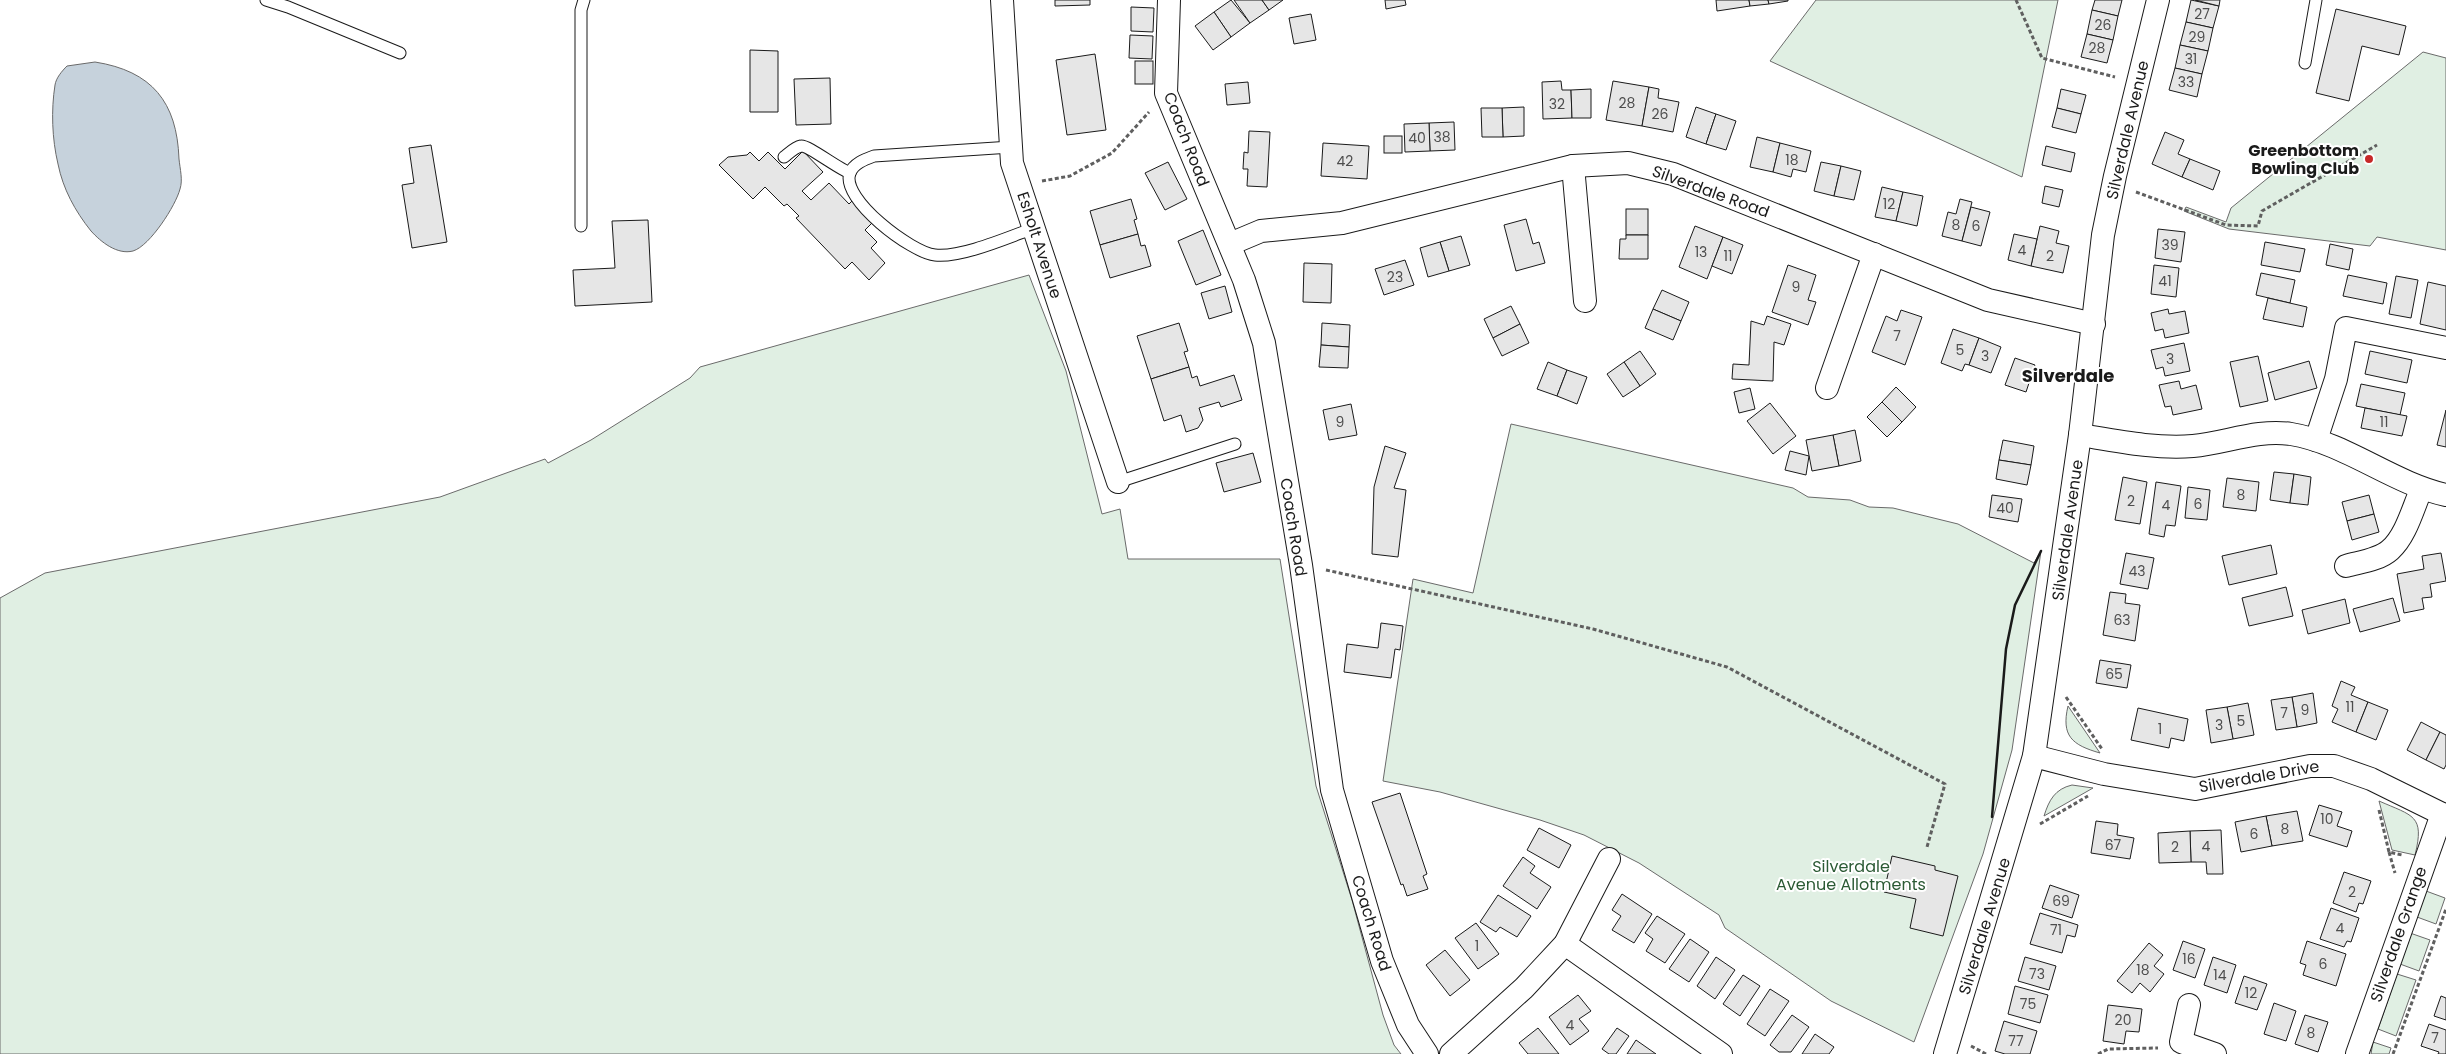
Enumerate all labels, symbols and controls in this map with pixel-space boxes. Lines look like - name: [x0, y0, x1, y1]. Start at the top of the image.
- house number: 27: [2194, 4, 2210, 24]
- house number: 26: [2095, 15, 2112, 35]
- house number: 29: [2189, 27, 2205, 47]
- house number: 28: [2089, 38, 2106, 58]
- house number: 31: [2185, 49, 2197, 69]
- street label: Silverdale Avenue: [2100, 58, 2155, 202]
- house number: 33: [2178, 72, 2194, 92]
- street label: Coach Road: [1158, 89, 1215, 190]
- house number: 28: [1619, 93, 1636, 113]
- house number: 32: [1549, 94, 1565, 114]
- house number: 26: [1652, 104, 1669, 124]
- house number: 38: [1433, 127, 1451, 147]
- house number: 40: [1408, 128, 1426, 148]
- place label: Greenbottom Bowling Club: [2248, 139, 2359, 180]
- house number: 18: [1785, 150, 1799, 170]
- house number: 42: [1337, 151, 1353, 171]
- marker: Greenbottom Bowling Club: [2363, 153, 2375, 165]
- street label: Silverdale Road: [1649, 160, 1773, 223]
- street label: Esholt Avenue: [1011, 189, 1068, 302]
- house number: 12: [1883, 194, 1895, 214]
- house number: 8: [1952, 215, 1961, 235]
- house number: 6: [1972, 216, 1981, 236]
- house number: 39: [2161, 235, 2179, 255]
- house number: 4: [2018, 240, 2027, 260]
- house number: 13: [1695, 242, 1707, 262]
- house number: 11: [1724, 246, 1732, 266]
- house number: 2: [2046, 246, 2054, 266]
- house number: 23: [1387, 267, 1403, 287]
- house number: 41: [2158, 271, 2172, 291]
- house number: 9: [1792, 277, 1800, 297]
- house number: 7: [1893, 326, 1901, 346]
- house number: 5: [1956, 340, 1964, 360]
- house number: 3: [1981, 346, 1989, 366]
- house number: 3: [2166, 349, 2174, 369]
- district label: Silverdale: [2022, 363, 2114, 388]
- house number: 9: [1336, 412, 1344, 432]
- house number: 11: [2380, 412, 2388, 432]
- street label: Silverdale Avenue: [2046, 458, 2089, 602]
- street label: Coach Road: [1274, 476, 1313, 578]
- house number: 8: [2237, 485, 2246, 505]
- house number: 2: [2127, 491, 2135, 511]
- house number: 6: [2194, 494, 2203, 514]
- house number: 4: [2162, 495, 2171, 515]
- house number: 40: [1996, 498, 2014, 518]
- house number: 43: [2128, 561, 2146, 581]
- house number: 63: [2113, 610, 2131, 630]
- house number: 65: [2105, 664, 2123, 684]
- house number: 11: [2346, 697, 2354, 717]
- house number: 9: [2301, 700, 2309, 720]
- house number: 7: [2280, 703, 2288, 723]
- house number: 5: [2237, 711, 2245, 731]
- house number: 3: [2215, 715, 2223, 735]
- house number: 1: [2158, 719, 2162, 739]
- street label: Silverdale Drive: [2197, 755, 2321, 798]
- house number: 10: [2320, 809, 2334, 829]
- house number: 8: [2281, 819, 2290, 839]
- house number: 6: [2250, 824, 2259, 844]
- house number: 67: [2105, 835, 2122, 855]
- house number: 4: [2202, 836, 2211, 856]
- house number: 2: [2171, 837, 2179, 857]
- park label: Silverdale Avenue Allotments: [1776, 855, 1926, 896]
- street label: Silverdale Avenue: [1953, 855, 2016, 997]
- street label: Silverdale Grange: [2364, 863, 2433, 1005]
- street label: Coach Road: [1346, 872, 1397, 974]
- house number: 2: [2348, 882, 2356, 902]
- house number: 69: [2052, 891, 2070, 911]
- house number: 4: [2336, 918, 2345, 938]
- house number: 71: [2050, 920, 2062, 940]
- house number: 1: [1475, 936, 1479, 956]
- house number: 16: [2182, 949, 2196, 969]
- house number: 6: [2319, 954, 2328, 974]
- house number: 18: [2136, 960, 2150, 980]
- house number: 73: [2029, 964, 2045, 984]
- house number: 14: [2213, 965, 2227, 985]
- house number: 12: [2245, 983, 2257, 1003]
- house number: 75: [2020, 994, 2036, 1014]
- house number: 20: [2115, 1010, 2131, 1030]
- house number: 4: [1566, 1015, 1575, 1035]
- house number: 8: [2307, 1023, 2316, 1043]
- house number: 7: [2431, 1028, 2439, 1048]
- house number: 77: [2008, 1031, 2024, 1051]

